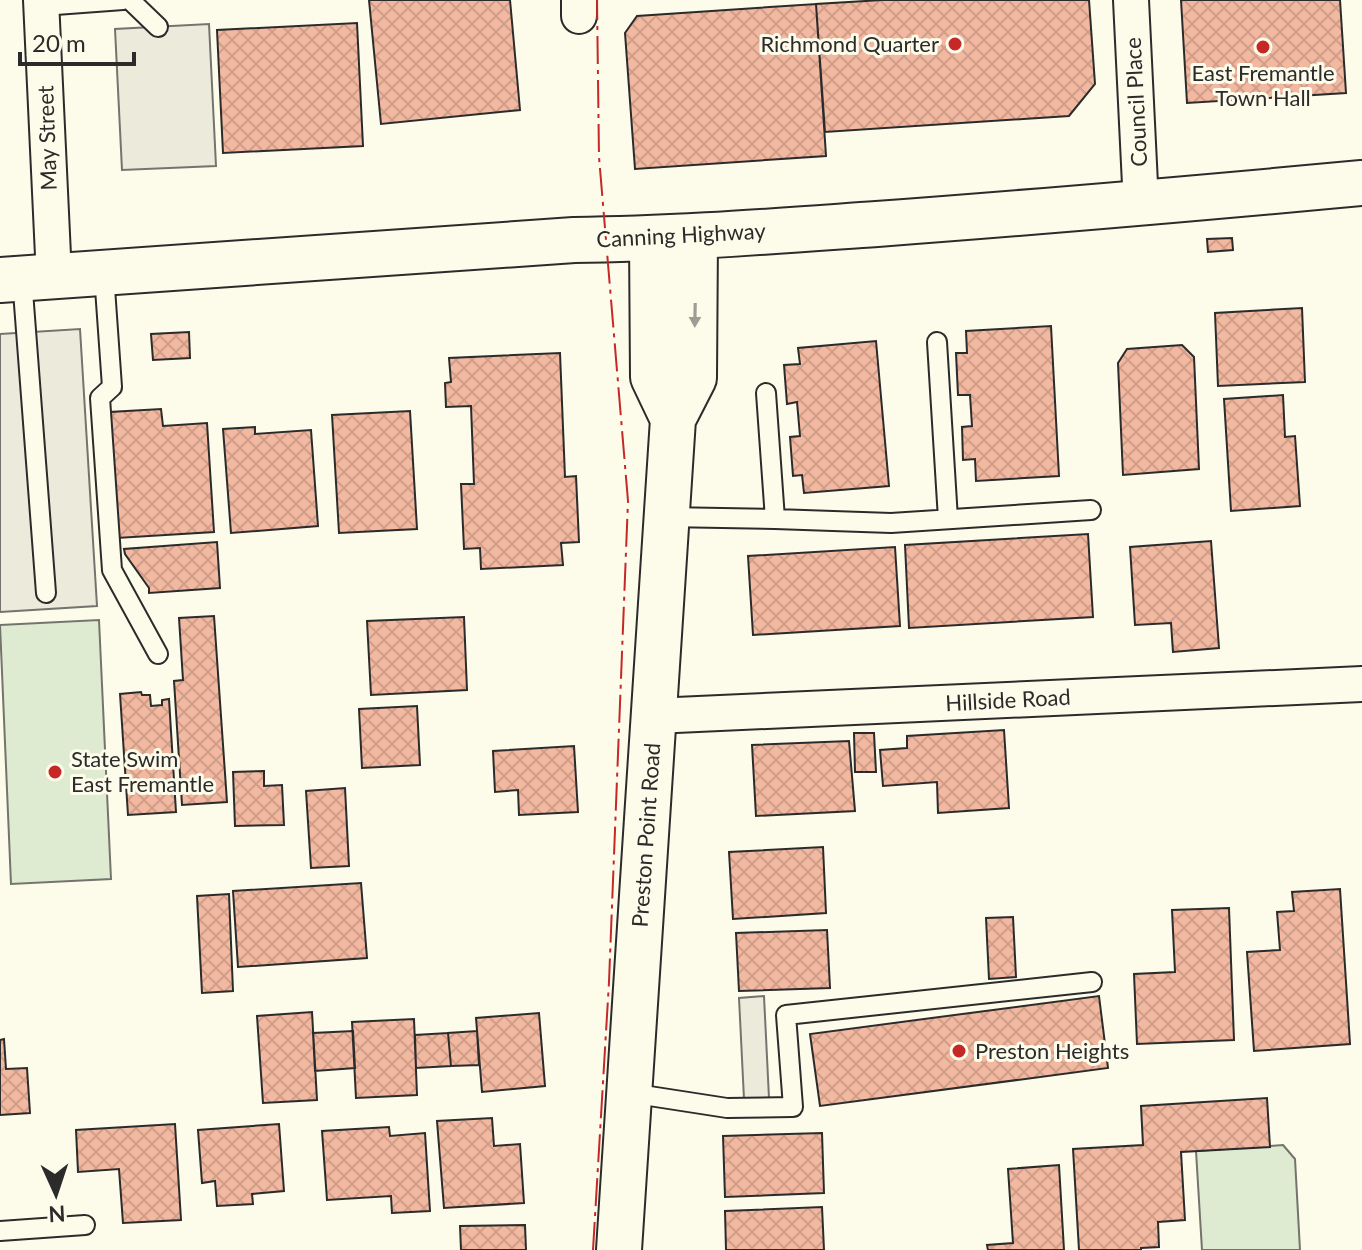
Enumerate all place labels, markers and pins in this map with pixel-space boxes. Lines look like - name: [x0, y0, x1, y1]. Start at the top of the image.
- place label: Richmond Quarter: [760, 30, 939, 57]
- marker: Richmond Quarter: [946, 35, 964, 53]
- marker: East Fremantle Town Hall: [1254, 38, 1272, 56]
- place label: East Fremantle Town Hall: [1191, 59, 1335, 111]
- place label: State Swim East Fremantle: [71, 745, 214, 797]
- marker: State Swim East Fremantle: [46, 763, 64, 781]
- place label: Preston Heights: [975, 1037, 1129, 1064]
- marker: Preston Heights: [950, 1042, 968, 1060]

